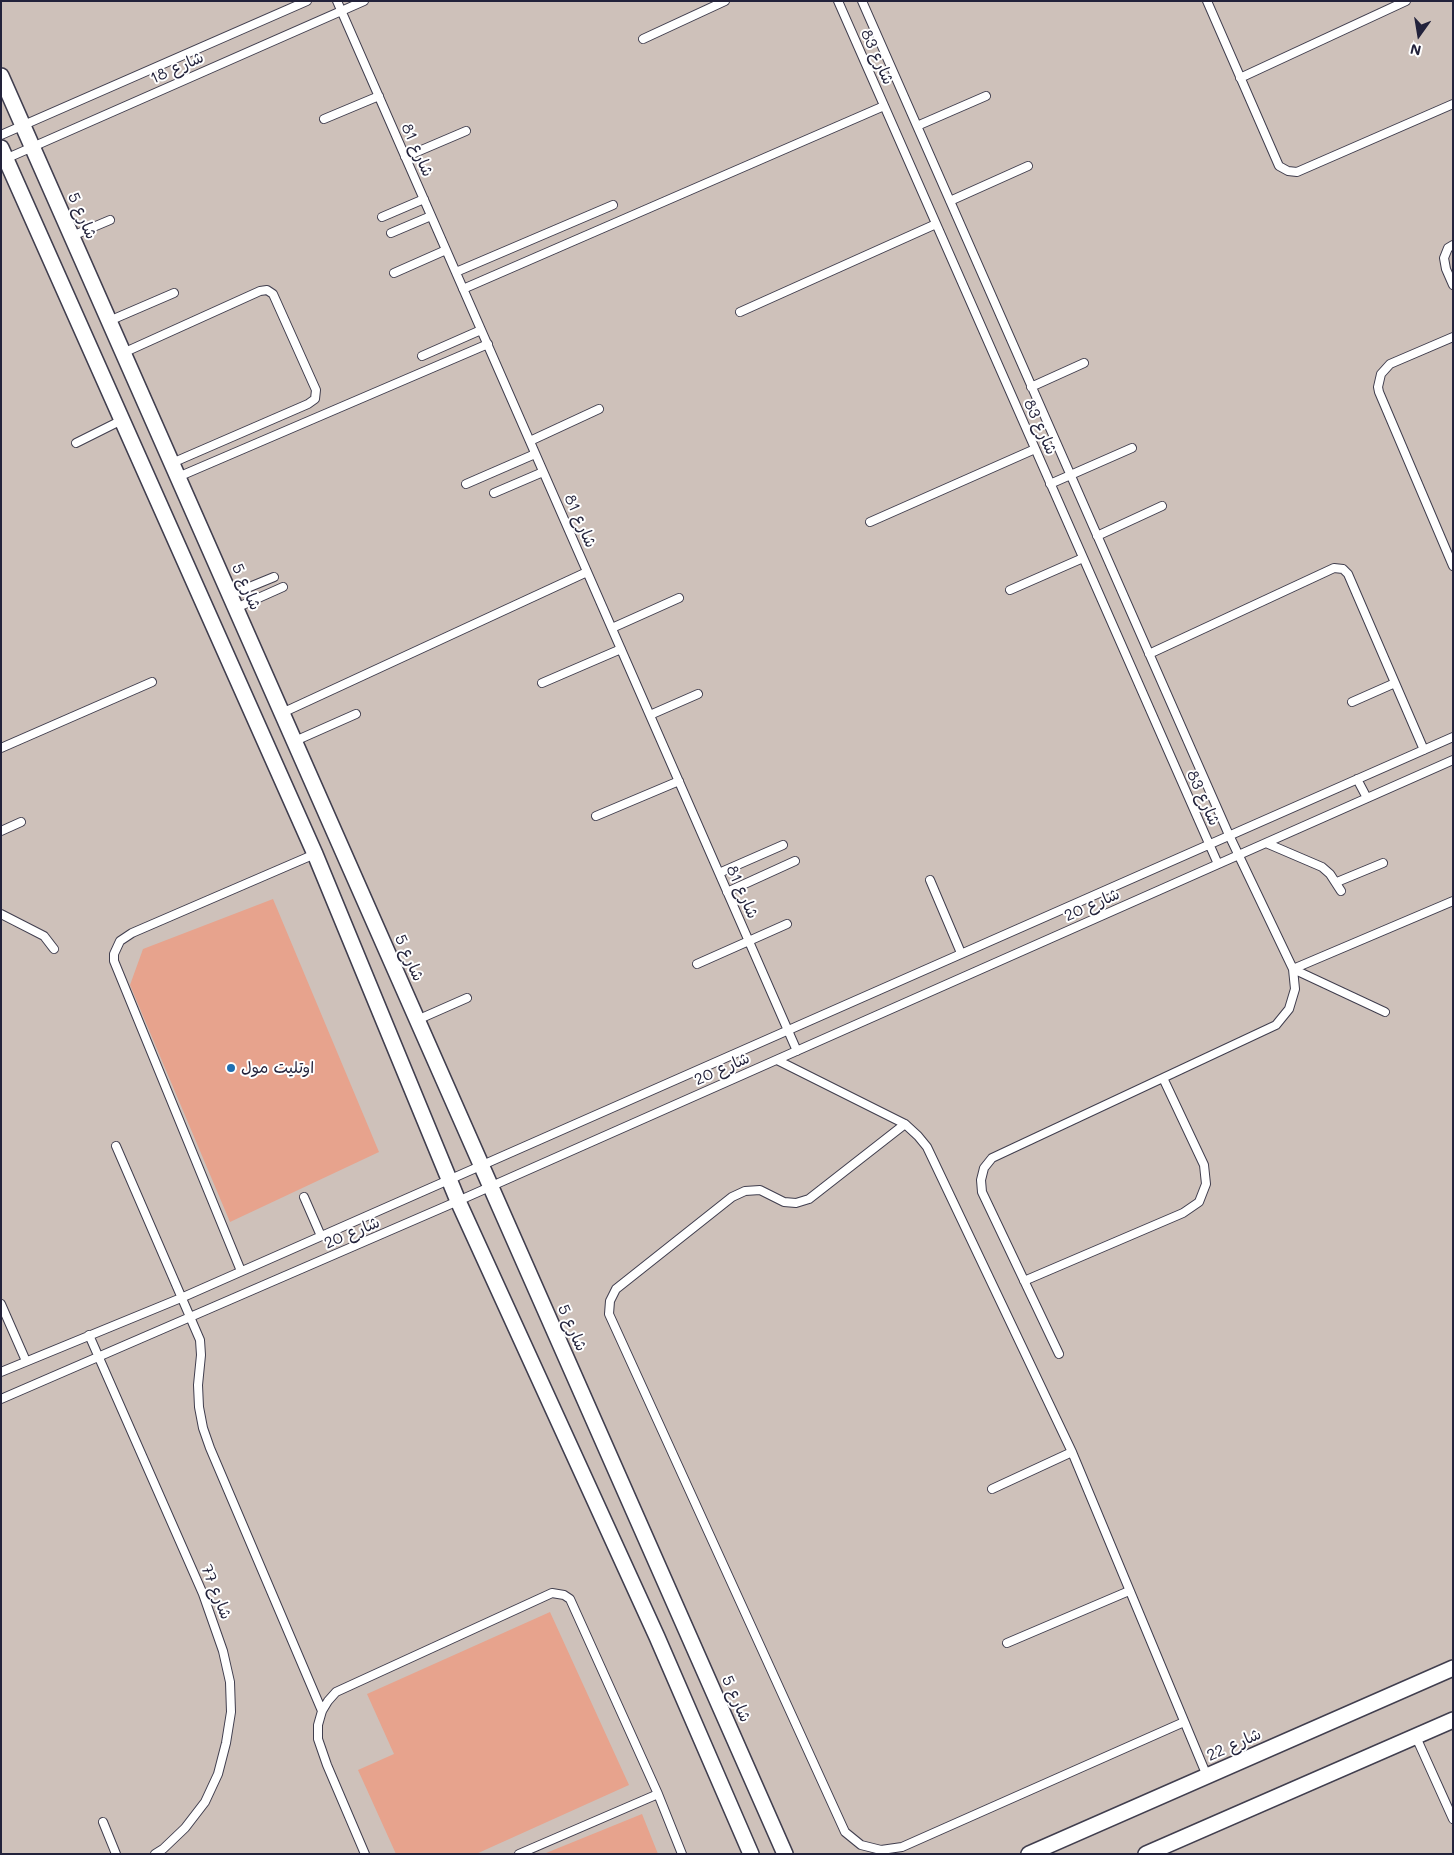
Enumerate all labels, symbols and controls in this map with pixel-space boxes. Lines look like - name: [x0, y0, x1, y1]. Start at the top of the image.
- north arrow: [1394, 10, 1444, 60]
- street label: شارع 83: [856, 26, 898, 88]
- text: N: [1408, 40, 1423, 61]
- street label: شارع 18: [147, 48, 207, 88]
- street label: شارع 81: [397, 120, 437, 180]
- street label: شارع 5: [63, 190, 101, 242]
- street label: شارع 83: [1019, 396, 1061, 458]
- street label: شارع 81: [560, 491, 600, 551]
- street label: شارع 5: [227, 561, 265, 613]
- street label: شارع 83: [1182, 767, 1224, 829]
- street label: شارع 81: [722, 862, 762, 922]
- street label: شارع 20: [1061, 884, 1123, 926]
- street label: شارع 5: [390, 932, 428, 984]
- street label: شارع 20: [691, 1048, 753, 1090]
- place label: اوتليت مول: [241, 1058, 314, 1078]
- marker: اوتليت مول: [225, 1062, 237, 1074]
- street label: شارع 20: [321, 1213, 383, 1253]
- street label: شارع 5: [553, 1302, 591, 1354]
- street label: شارع 77: [196, 1562, 236, 1622]
- street label: شارع 5: [717, 1673, 755, 1725]
- street label: شارع 22: [1204, 1725, 1264, 1765]

